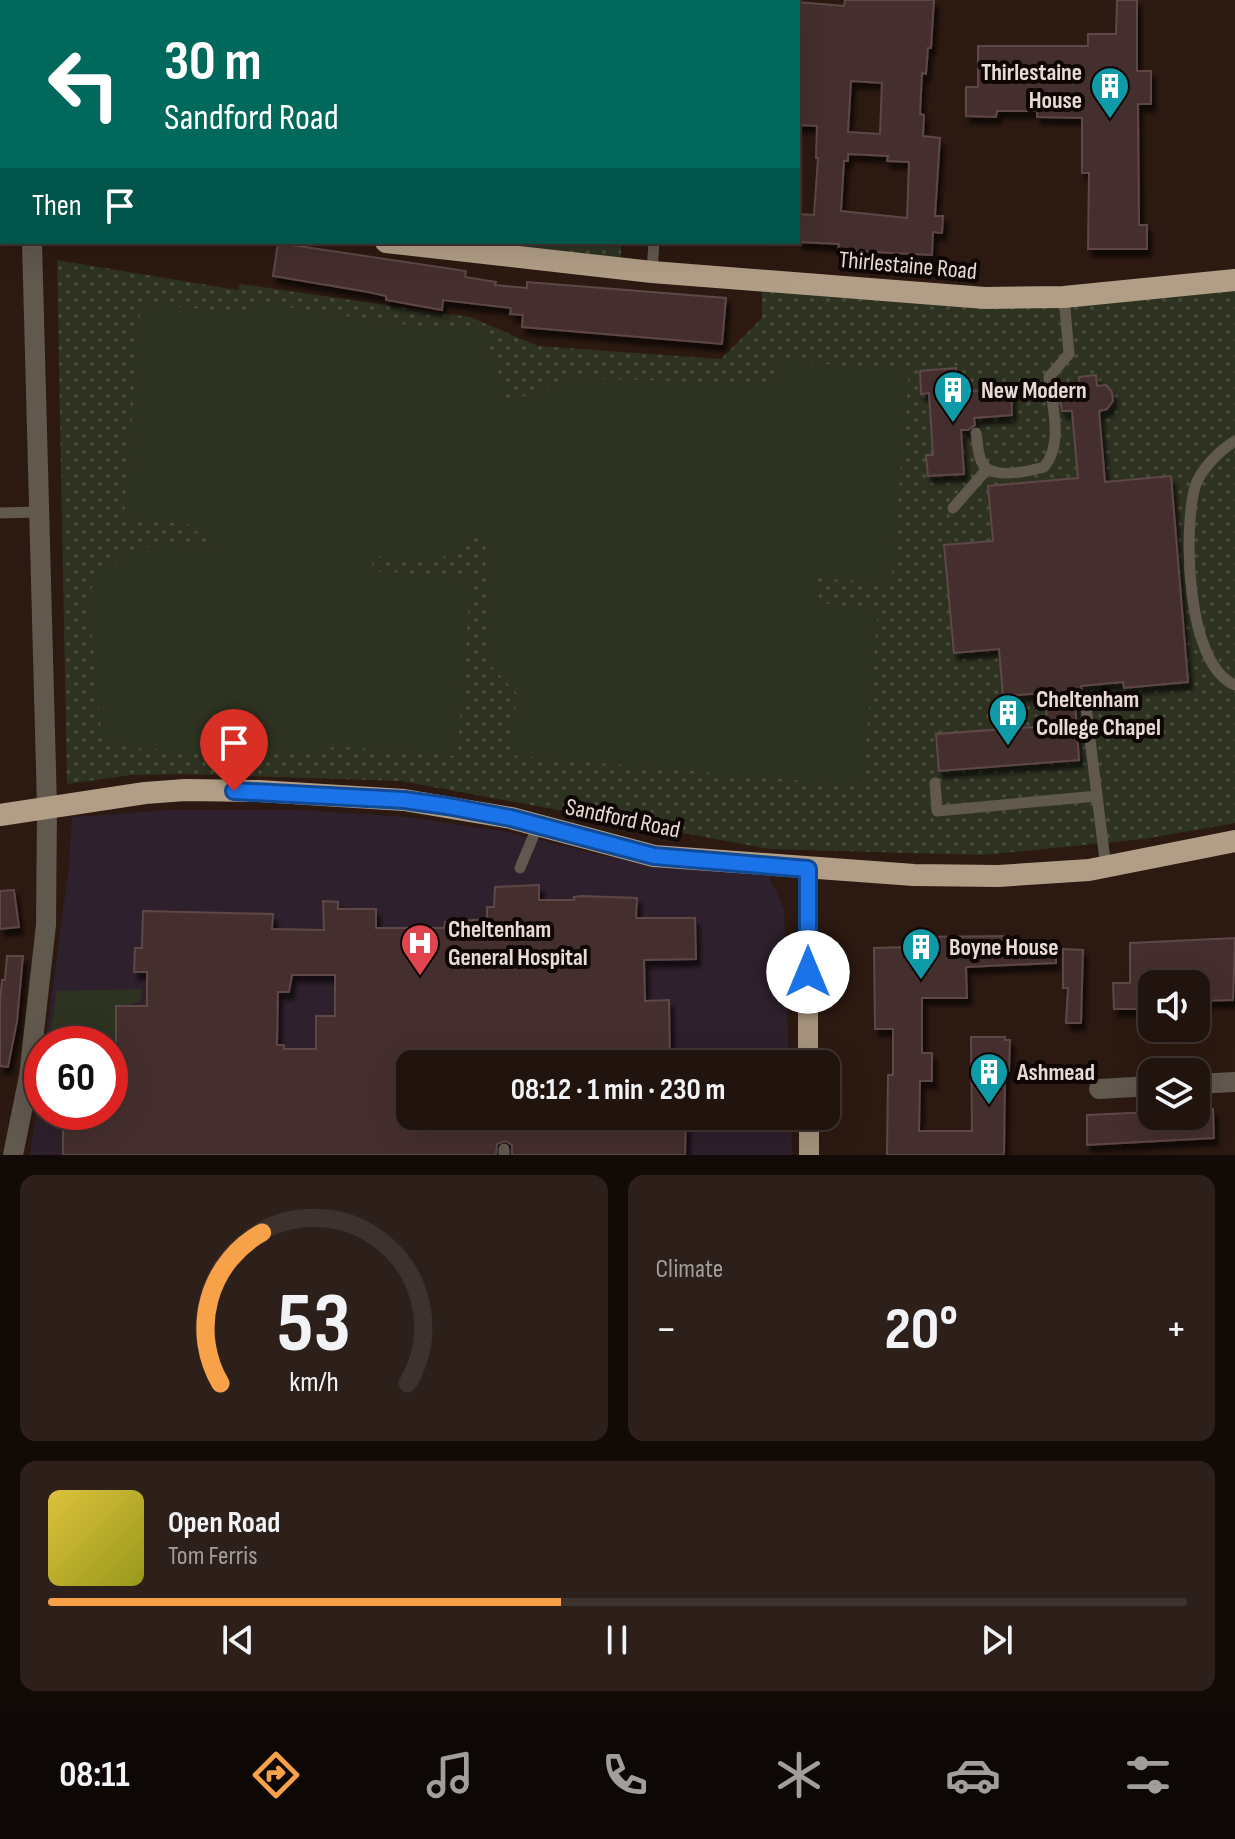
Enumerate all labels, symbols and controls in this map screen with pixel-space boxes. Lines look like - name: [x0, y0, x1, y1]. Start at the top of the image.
- text: 30 m: [164, 29, 262, 96]
- icon: left: [32, 32, 136, 136]
- place label: Thirlestaine House: [981, 58, 1082, 115]
- building icon: Thirlestaine House: [1089, 65, 1131, 120]
- text: Sandford Road: [164, 97, 339, 140]
- icon: arrive: [98, 184, 142, 228]
- text: Then: [32, 188, 82, 224]
- street label: Thirlestaine Road: [838, 245, 978, 286]
- building icon: New Modern: [932, 369, 974, 424]
- place label: New Modern: [981, 376, 1087, 405]
- place label: Cheltenham College Chapel: [1036, 685, 1161, 742]
- building icon: Cheltenham College Chapel: [987, 692, 1029, 747]
- pin: [200, 709, 268, 791]
- icon: arrive: [212, 721, 256, 765]
- street label: Sandford Road: [563, 792, 683, 845]
- place label: Cheltenham General Hospital: [448, 915, 588, 972]
- hospital icon: Cheltenham General Hospital: [399, 922, 441, 977]
- building icon: Boyne House: [900, 926, 942, 981]
- position arrow: [766, 930, 850, 1014]
- place label: Boyne House: [949, 933, 1059, 962]
- map controls: [1138, 970, 1210, 1130]
- button: sound: [1138, 970, 1210, 1042]
- speed limit sign: 60: [24, 1026, 128, 1130]
- building icon: Ashmead: [968, 1051, 1010, 1106]
- place label: Ashmead: [1016, 1058, 1095, 1087]
- button: layers: [1138, 1058, 1210, 1130]
- text: 08:12 · 1 min · 230 m: [511, 1072, 725, 1108]
- text: Climate: [656, 1254, 723, 1285]
- text: 53: [277, 1275, 351, 1375]
- text: 20°: [884, 1294, 958, 1366]
- text: −: [656, 1303, 677, 1356]
- text: +: [1165, 1303, 1187, 1356]
- text: km/h: [289, 1365, 338, 1400]
- text: Open Road: [168, 1505, 280, 1541]
- text: Tom Ferris: [168, 1541, 258, 1572]
- icon: previous: [216, 1618, 260, 1662]
- icon: pause: [595, 1618, 639, 1662]
- icon: next: [975, 1618, 1019, 1662]
- icon: directions: [248, 1747, 304, 1803]
- icon: music: [422, 1747, 478, 1803]
- icon: phone: [597, 1747, 653, 1803]
- icon: climate: [771, 1747, 827, 1803]
- icon: car: [945, 1747, 1001, 1803]
- icon: filters: [1120, 1747, 1176, 1803]
- text: 08:11: [59, 1754, 130, 1797]

